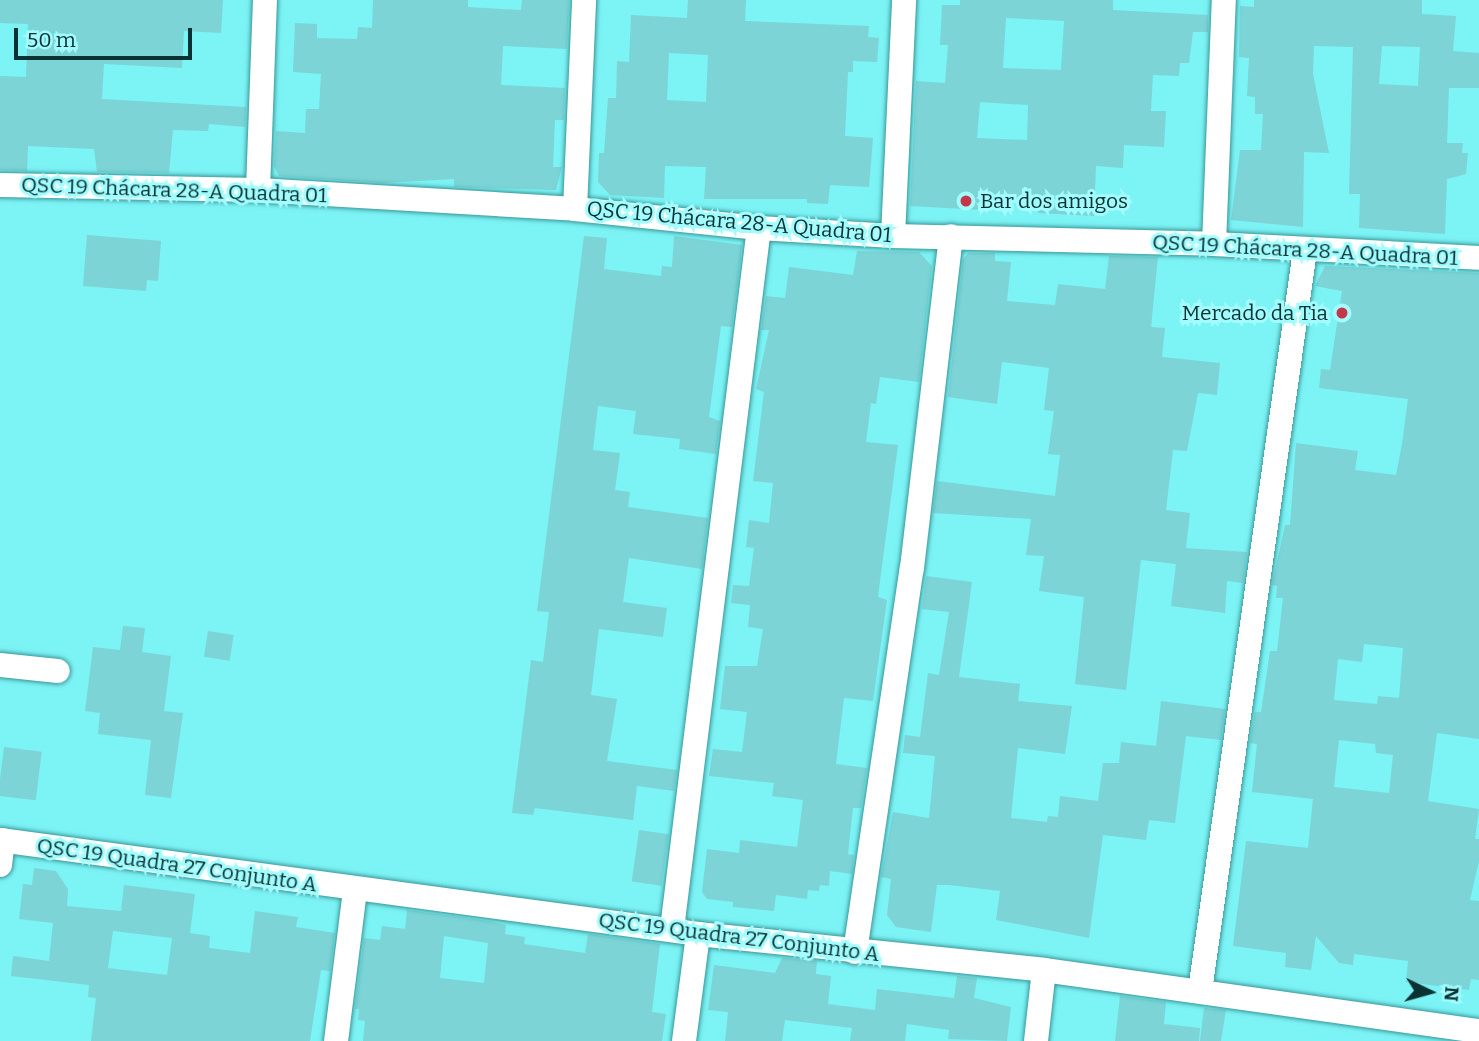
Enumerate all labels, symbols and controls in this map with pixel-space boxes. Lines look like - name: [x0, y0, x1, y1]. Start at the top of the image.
- scale bar: [18, 14, 196, 58]
- text: 50 m: [27, 27, 76, 53]
- street label: QSC 19 Chácara 28-A Quadra 01: [21, 172, 327, 208]
- place label: Bar dos amigos: [980, 188, 1128, 214]
- marker: Bar dos amigos: [958, 193, 974, 209]
- street label: QSC 19 Chácara 28-A Quadra 01: [586, 196, 892, 248]
- street label: QSC 19 Chácara 28-A Quadra 01: [1152, 229, 1458, 271]
- place label: Mercado da Tia: [1182, 300, 1328, 326]
- marker: Mercado da Tia: [1334, 305, 1350, 321]
- street label: QSC 19 Quadra 27 Conjunto A: [35, 833, 319, 897]
- street label: QSC 19 Quadra 27 Conjunto A: [597, 907, 881, 967]
- north arrow: [1395, 957, 1465, 1027]
- text: N: [1439, 986, 1464, 1002]

